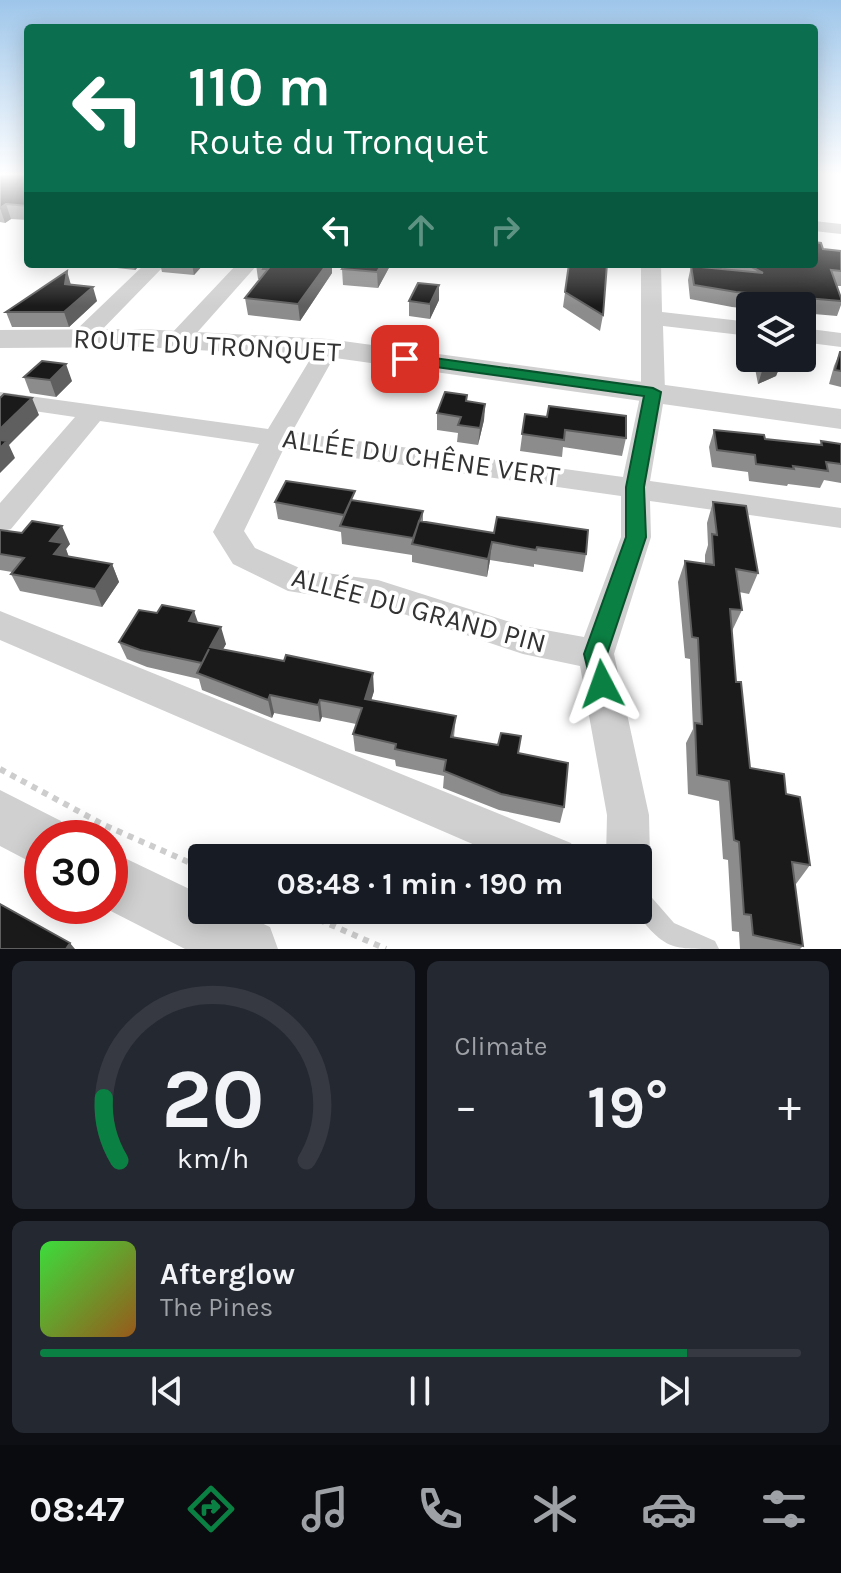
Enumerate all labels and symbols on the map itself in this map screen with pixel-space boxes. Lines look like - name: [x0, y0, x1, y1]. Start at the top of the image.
- street label: ROUTE DU TRONQUET: [72, 322, 342, 368]
- pin: [371, 325, 439, 393]
- street label: ALLÉE DU CHÊNE VERT: [280, 420, 562, 493]
- street label: ALLÉE DU GRAND PIN: [288, 559, 550, 660]
- position arrow: [560, 642, 644, 726]
- speed limit sign: 30: [24, 820, 128, 924]

